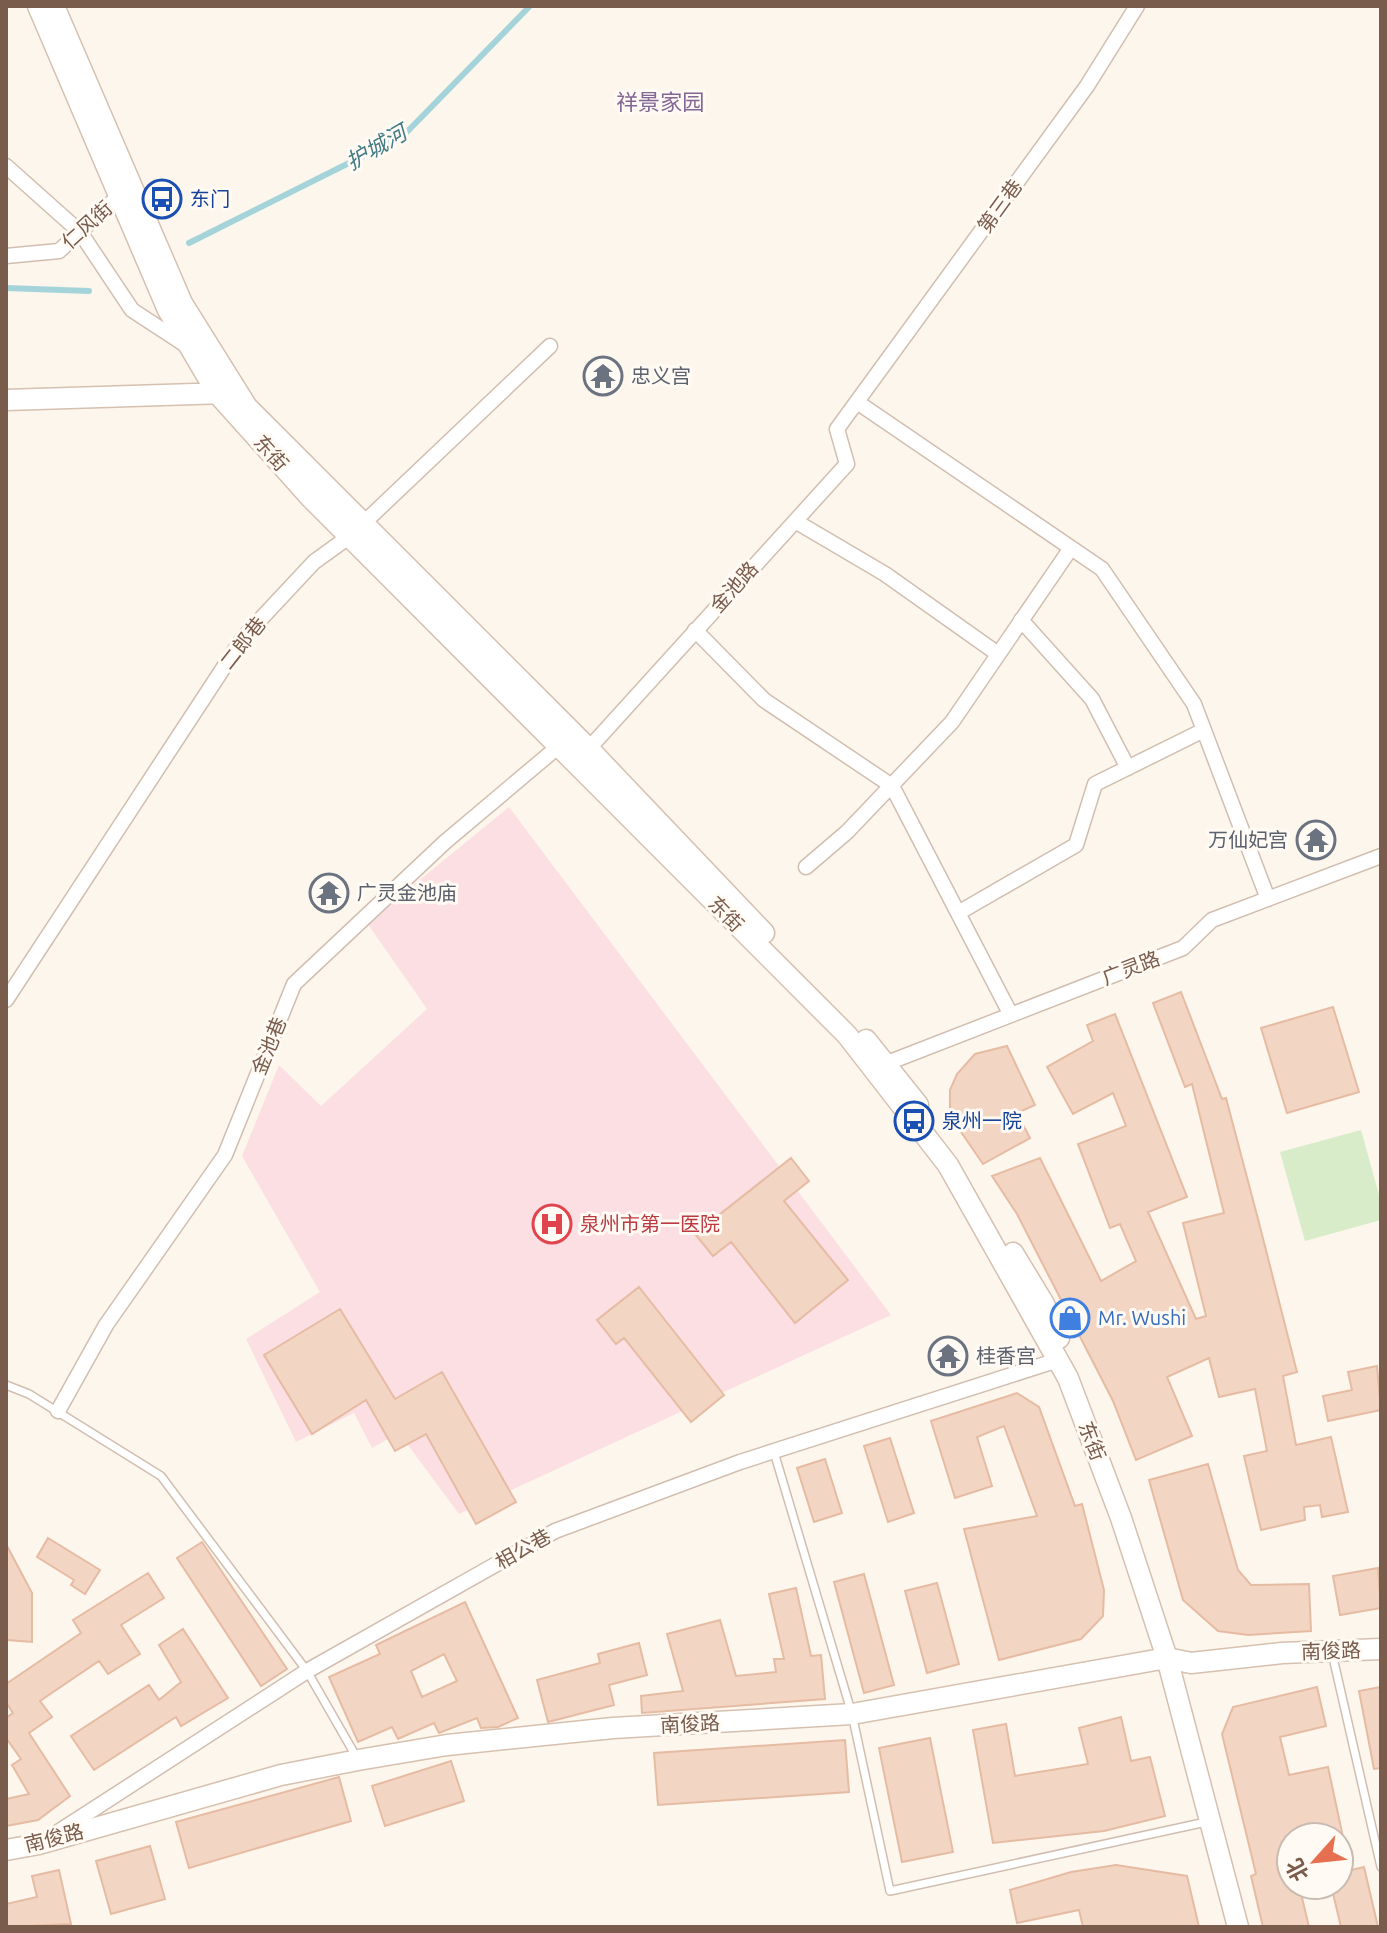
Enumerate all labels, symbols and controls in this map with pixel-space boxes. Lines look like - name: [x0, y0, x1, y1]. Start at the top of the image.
- district label: 祥景家园: [616, 89, 704, 114]
- water label: 护城河: [341, 117, 414, 174]
- street label: 第三巷: [973, 175, 1027, 237]
- bus stop icon: 东门: [141, 178, 183, 220]
- place label: 东门: [190, 187, 230, 210]
- street label: 仁风街: [57, 196, 117, 253]
- temple icon: 忠义宫: [582, 355, 624, 397]
- place label: 忠义宫: [631, 364, 691, 387]
- street label: 东街: [249, 430, 293, 475]
- street label: 金池路: [705, 557, 762, 617]
- street label: 二郎巷: [215, 612, 270, 673]
- temple icon: 万仙妃宫: [1295, 819, 1337, 861]
- place label: 万仙妃宫: [1208, 828, 1288, 851]
- temple icon: 广灵金池庙: [308, 872, 350, 914]
- place label: 广灵金池庙: [357, 881, 457, 904]
- street label: 东街: [704, 891, 749, 936]
- street label: 广灵路: [1099, 946, 1163, 989]
- street label: 金池巷: [247, 1014, 290, 1078]
- bus stop icon: 泉州一院: [893, 1100, 935, 1142]
- place label: 泉州一院: [942, 1109, 1022, 1132]
- hospital icon: 泉州市第一医院: [531, 1203, 573, 1245]
- place label: 泉州市第一医院: [580, 1212, 720, 1235]
- shop icon: Mr. Wushi: [1049, 1297, 1091, 1339]
- place label: Mr. Wushi: [1098, 1306, 1186, 1329]
- temple icon: 桂香宫: [927, 1335, 969, 1377]
- place label: 桂香宫: [976, 1344, 1036, 1367]
- street label: 东街: [1075, 1418, 1110, 1464]
- street label: 相公巷: [491, 1524, 555, 1573]
- street label: 南俊路: [1301, 1638, 1361, 1663]
- street label: 南俊路: [659, 1710, 721, 1737]
- street label: 南俊路: [22, 1819, 86, 1856]
- north arrow: [1275, 1821, 1355, 1901]
- text: 北: [1281, 1855, 1313, 1886]

